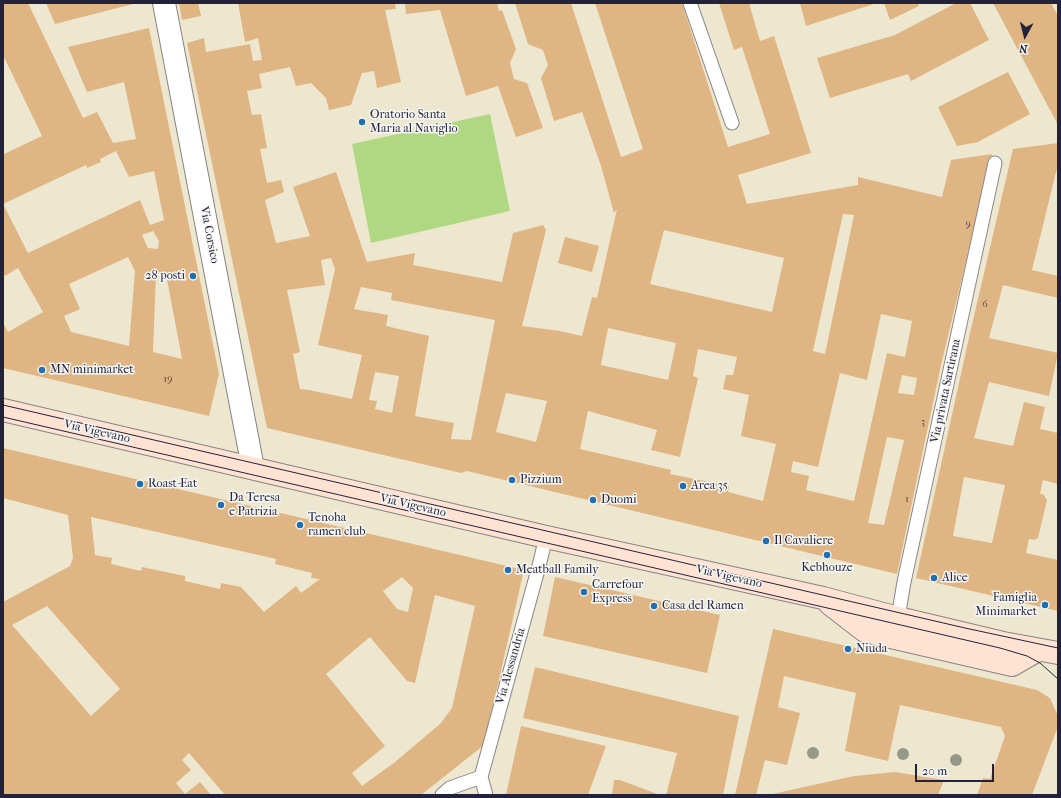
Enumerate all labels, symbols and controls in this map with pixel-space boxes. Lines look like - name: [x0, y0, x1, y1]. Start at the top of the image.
- north arrow: [1005, 16, 1045, 56]
- text: N: [1019, 41, 1028, 55]
- place label: Oratorio Santa Maria al Naviglio: [370, 108, 458, 136]
- marker: Oratorio Santa Maria al Naviglio: [357, 117, 367, 127]
- street label: Via Corsico: [196, 205, 222, 265]
- house number: 9: [965, 219, 971, 231]
- place label: 28 posti: [145, 269, 185, 283]
- marker: 28 posti: [188, 271, 198, 281]
- house number: 6: [982, 299, 988, 311]
- street label: Via privata Sartirana: [928, 338, 964, 444]
- place label: MN minimarket: [50, 363, 133, 377]
- marker: MN minimarket: [37, 365, 47, 375]
- house number: 19: [164, 374, 172, 386]
- street label: Via Vigevano: [63, 417, 131, 447]
- house number: 3: [921, 417, 925, 429]
- place label: Pizzium: [520, 473, 562, 487]
- marker: Pizzium: [507, 475, 517, 485]
- place label: Roast-Eat: [148, 477, 197, 491]
- marker: Roast-Eat: [135, 479, 145, 489]
- place label: Area 35: [691, 479, 728, 493]
- marker: Area 35: [678, 481, 688, 491]
- place label: Da Teresa e Patrizia: [229, 491, 280, 519]
- street label: Via Vigevano: [379, 491, 447, 521]
- place label: Duomi: [601, 493, 636, 507]
- house number: 1: [905, 494, 909, 506]
- marker: Duomi: [588, 495, 598, 505]
- marker: Da Teresa e Patrizia: [216, 500, 226, 510]
- place label: Tenoha ramen club: [308, 511, 366, 539]
- marker: Tenoha ramen club: [295, 520, 305, 530]
- place label: Il Cavaliere: [774, 534, 833, 548]
- marker: Il Cavaliere: [761, 536, 771, 546]
- marker: Kebhouze: [822, 550, 832, 560]
- place label: Kebhouze: [801, 561, 853, 575]
- street label: Via Vigevano: [695, 562, 763, 592]
- place label: Meatball Family: [516, 563, 599, 577]
- marker: Meatball Family: [503, 565, 513, 575]
- place label: Alice: [942, 571, 968, 585]
- marker: Alice: [929, 573, 939, 583]
- place label: Carrefour Express: [592, 578, 643, 606]
- marker: Carrefour Express: [579, 587, 589, 597]
- place label: Famiglia Minimarket: [975, 591, 1037, 619]
- place label: Casa del Ramen: [662, 599, 744, 613]
- marker: Famiglia Minimarket: [1040, 600, 1050, 610]
- marker: Casa del Ramen: [649, 601, 659, 611]
- street label: Via Alessandria: [493, 626, 529, 706]
- place label: Niuda: [856, 642, 887, 656]
- marker: Niuda: [843, 644, 853, 654]
- scale bar: [917, 756, 996, 782]
- text: 20 m: [922, 764, 947, 778]

